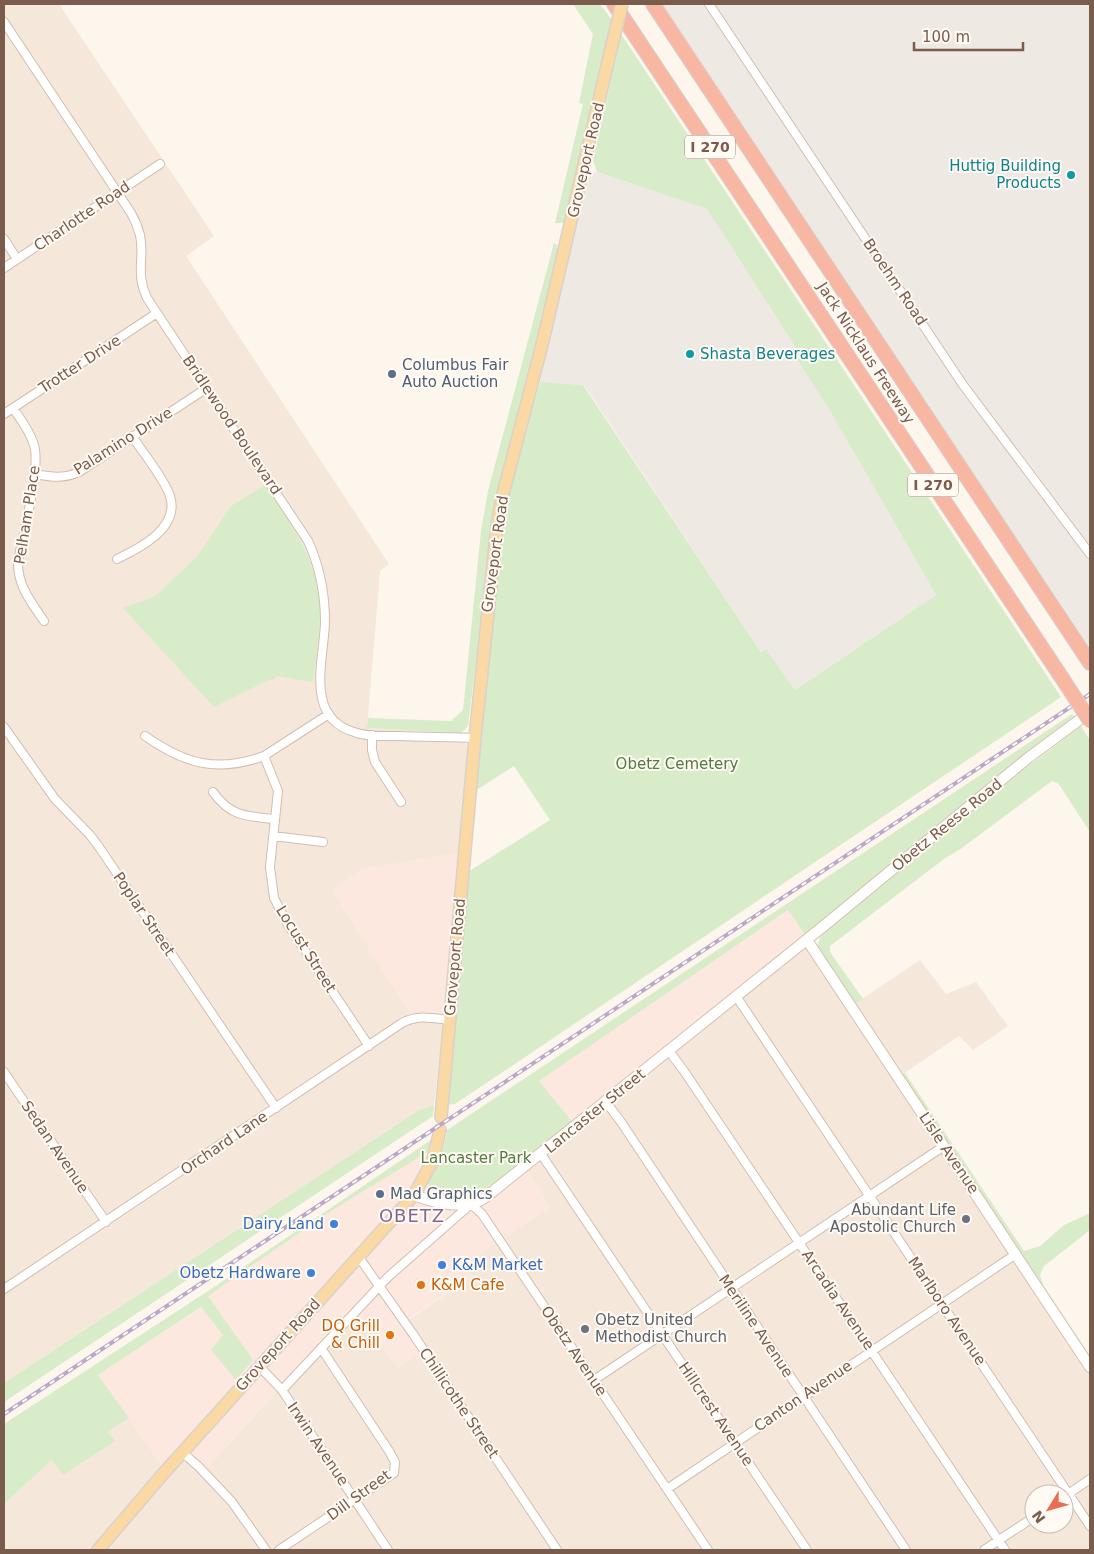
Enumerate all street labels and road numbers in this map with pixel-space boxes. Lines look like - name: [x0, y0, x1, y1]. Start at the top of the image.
- street label: Groveport Road: [564, 101, 608, 219]
- road number: I 270: [685, 136, 735, 158]
- street label: Charlotte Road: [31, 177, 133, 255]
- street label: Broehm Road: [859, 235, 931, 329]
- street label: Jack Nicklaus Freeway: [813, 278, 919, 427]
- street label: Trotter Drive: [35, 331, 124, 398]
- street label: Bridlewood Boulevard: [179, 352, 285, 498]
- street label: Palamino Drive: [70, 403, 176, 479]
- street label: Pelham Place: [10, 464, 44, 566]
- road number: I 270: [908, 474, 958, 496]
- street label: Groveport Road: [478, 494, 512, 614]
- street label: Obetz Reese Road: [888, 775, 1006, 875]
- street label: Poplar Street: [109, 869, 179, 959]
- street label: Groveport Road: [441, 897, 469, 1017]
- street label: Locust Street: [272, 902, 340, 996]
- street label: Lancaster Street: [541, 1065, 649, 1157]
- street label: Sedan Avenue: [17, 1097, 93, 1197]
- street label: Orchard Lane: [177, 1107, 271, 1179]
- street label: Lisle Avenue: [915, 1109, 983, 1197]
- street label: Arcadia Avenue: [798, 1247, 878, 1353]
- street label: Marlboro Avenue: [904, 1253, 990, 1369]
- street label: Meriline Avenue: [715, 1271, 797, 1381]
- street label: Groveport Road: [232, 1295, 324, 1395]
- street label: Obetz Avenue: [537, 1303, 611, 1399]
- street label: Chillicothe Street: [415, 1344, 503, 1462]
- street label: Canton Avenue: [751, 1357, 855, 1435]
- street label: Hillcrest Avenue: [675, 1359, 757, 1469]
- street label: Irwin Avenue: [283, 1399, 353, 1489]
- street label: Dill Street: [324, 1466, 394, 1524]

